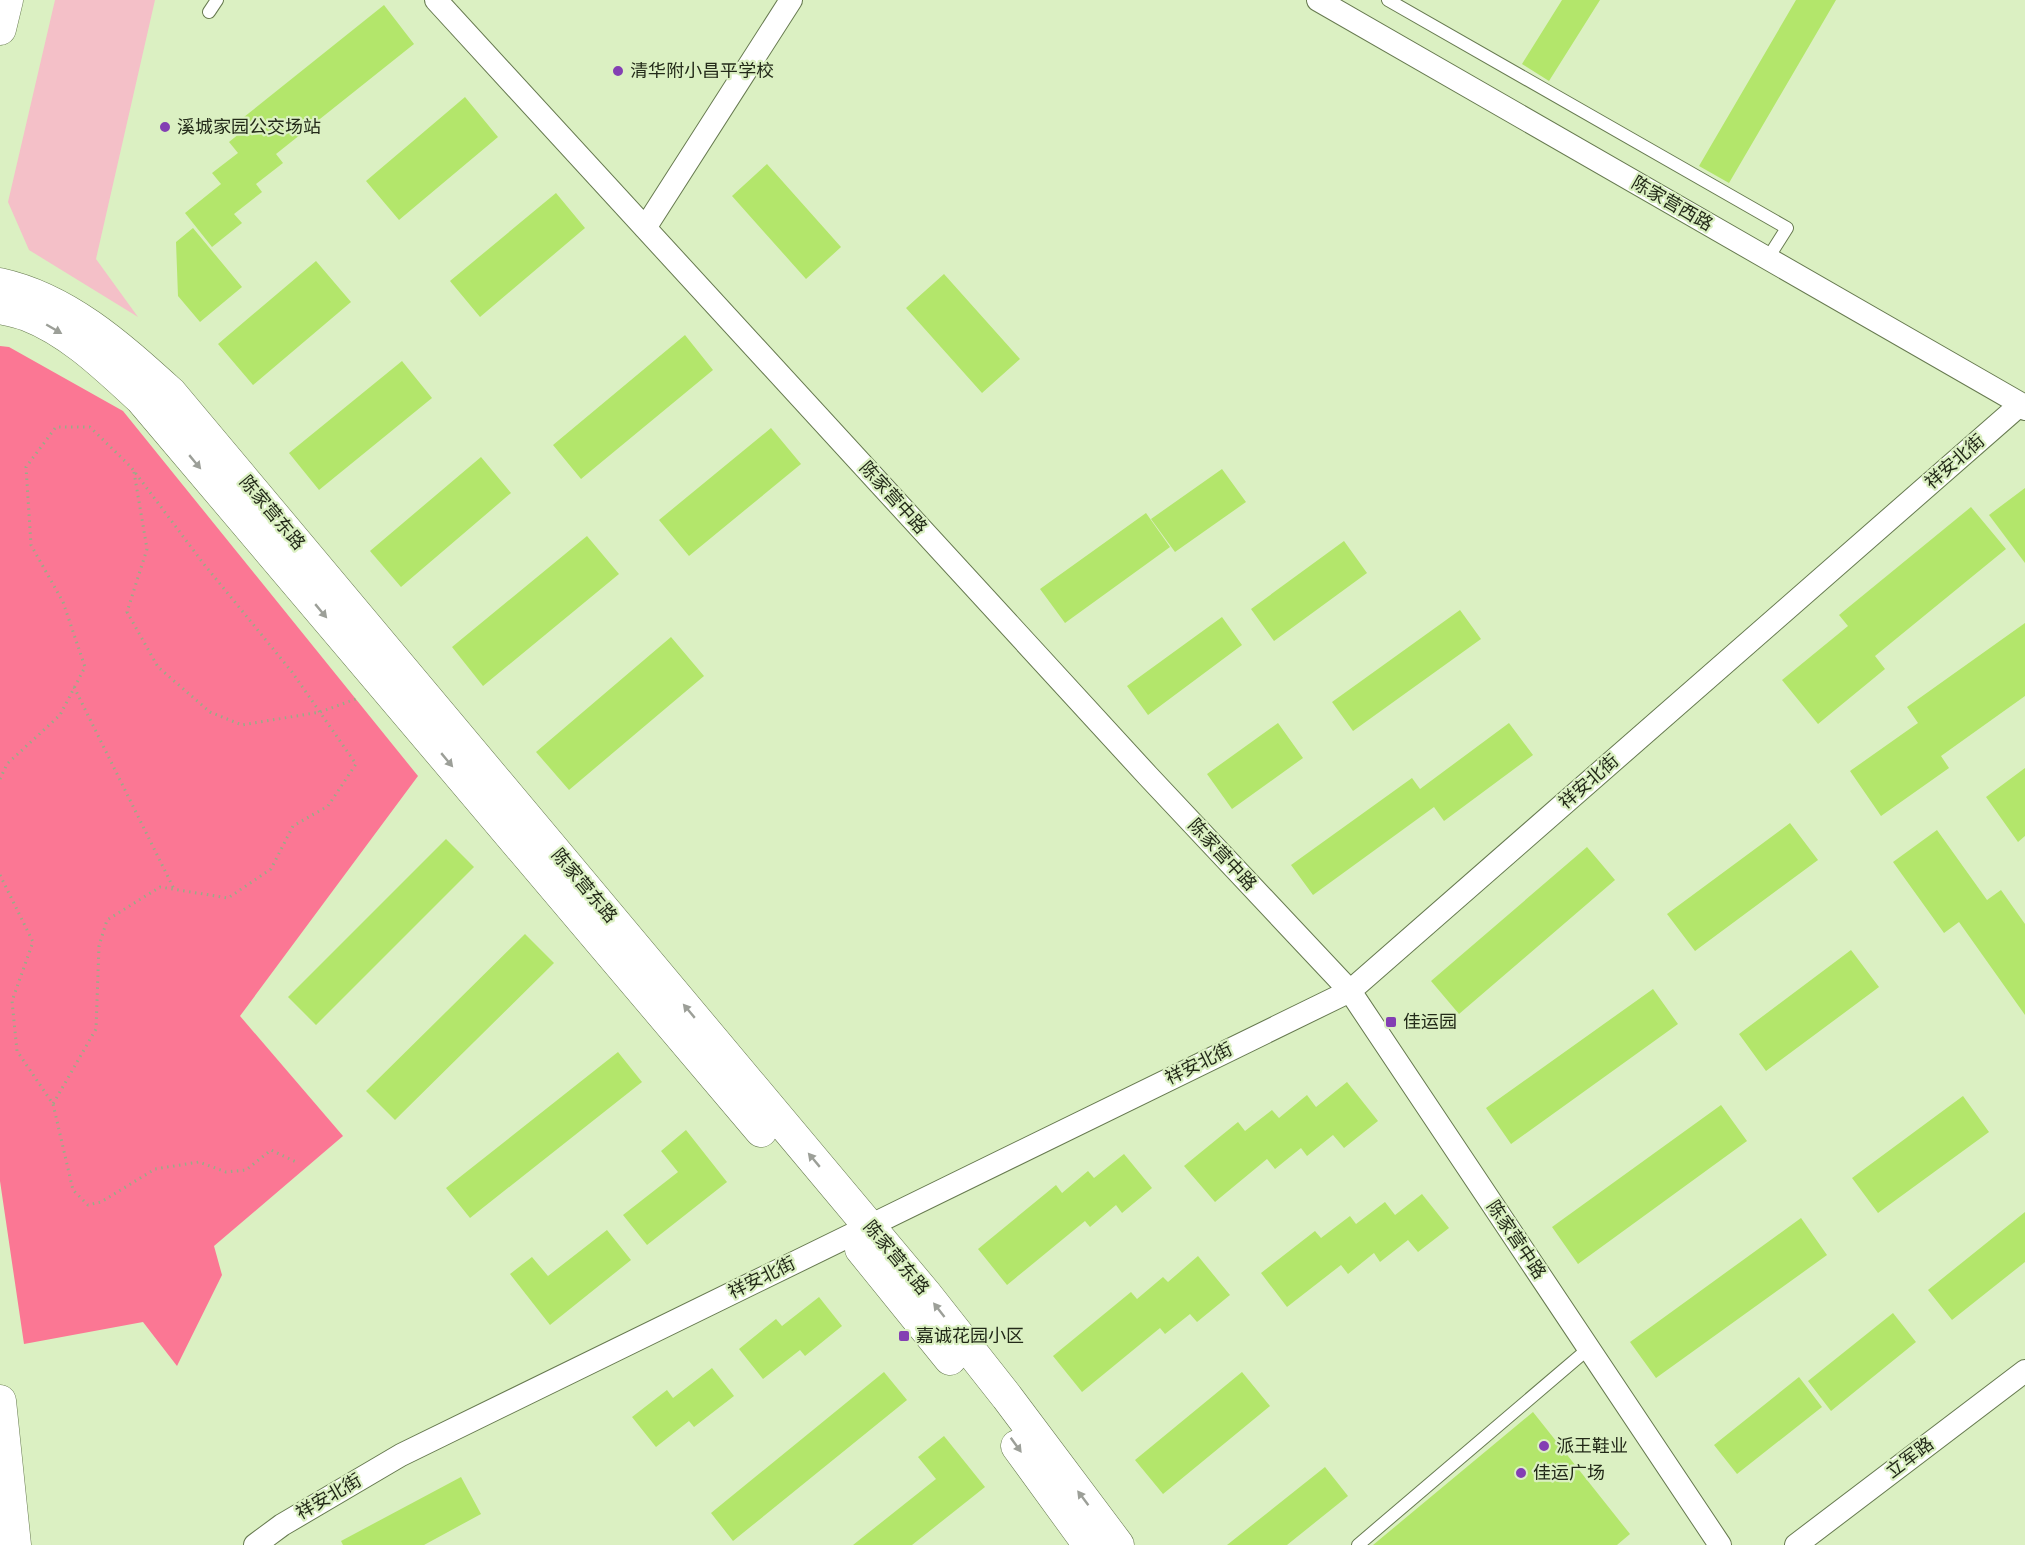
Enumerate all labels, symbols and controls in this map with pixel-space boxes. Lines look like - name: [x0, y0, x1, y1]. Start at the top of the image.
- place label: 清华附小昌平学校: [630, 61, 774, 82]
- marker: 清华附小昌平学校: [611, 64, 625, 78]
- place label: 溪城家园公交场站: [177, 117, 321, 138]
- marker: 溪城家园公交场站: [158, 120, 172, 134]
- street label: 陈家营西路: [1628, 172, 1716, 236]
- one-way arrow: [46, 324, 62, 335]
- street label: 祥安北街: [1921, 430, 1989, 494]
- one-way arrow: [188, 454, 201, 469]
- street label: 陈家营中路: [855, 458, 931, 538]
- street label: 陈家营东路: [235, 472, 309, 554]
- one-way arrow: [314, 603, 327, 618]
- street label: 祥安北街: [1555, 750, 1623, 814]
- one-way arrow: [440, 752, 453, 767]
- street label: 陈家营中路: [1184, 815, 1260, 895]
- street label: 陈家营东路: [547, 845, 621, 927]
- one-way arrow: [682, 1003, 695, 1019]
- place label: 佳运园: [1403, 1012, 1457, 1033]
- marker: 佳运园: [1384, 1015, 1398, 1029]
- street label: 祥安北街: [1162, 1039, 1236, 1089]
- one-way arrow: [808, 1153, 821, 1168]
- street label: 陈家营中路: [1482, 1197, 1550, 1283]
- street label: 陈家营东路: [859, 1217, 933, 1299]
- street label: 祥安北街: [725, 1253, 799, 1303]
- one-way arrow: [932, 1302, 945, 1318]
- place label: 嘉诚花园小区: [916, 1326, 1024, 1347]
- marker: 嘉诚花园小区: [897, 1329, 911, 1343]
- street label: 立军路: [1882, 1433, 1938, 1483]
- one-way arrow: [1010, 1436, 1022, 1452]
- place label: 派王鞋业: [1556, 1436, 1628, 1457]
- marker: 派王鞋业: [1537, 1439, 1551, 1453]
- place label: 佳运广场: [1533, 1463, 1605, 1484]
- marker: 佳运广场: [1514, 1466, 1528, 1480]
- street label: 祥安北街: [293, 1470, 365, 1524]
- one-way arrow: [1077, 1490, 1089, 1506]

